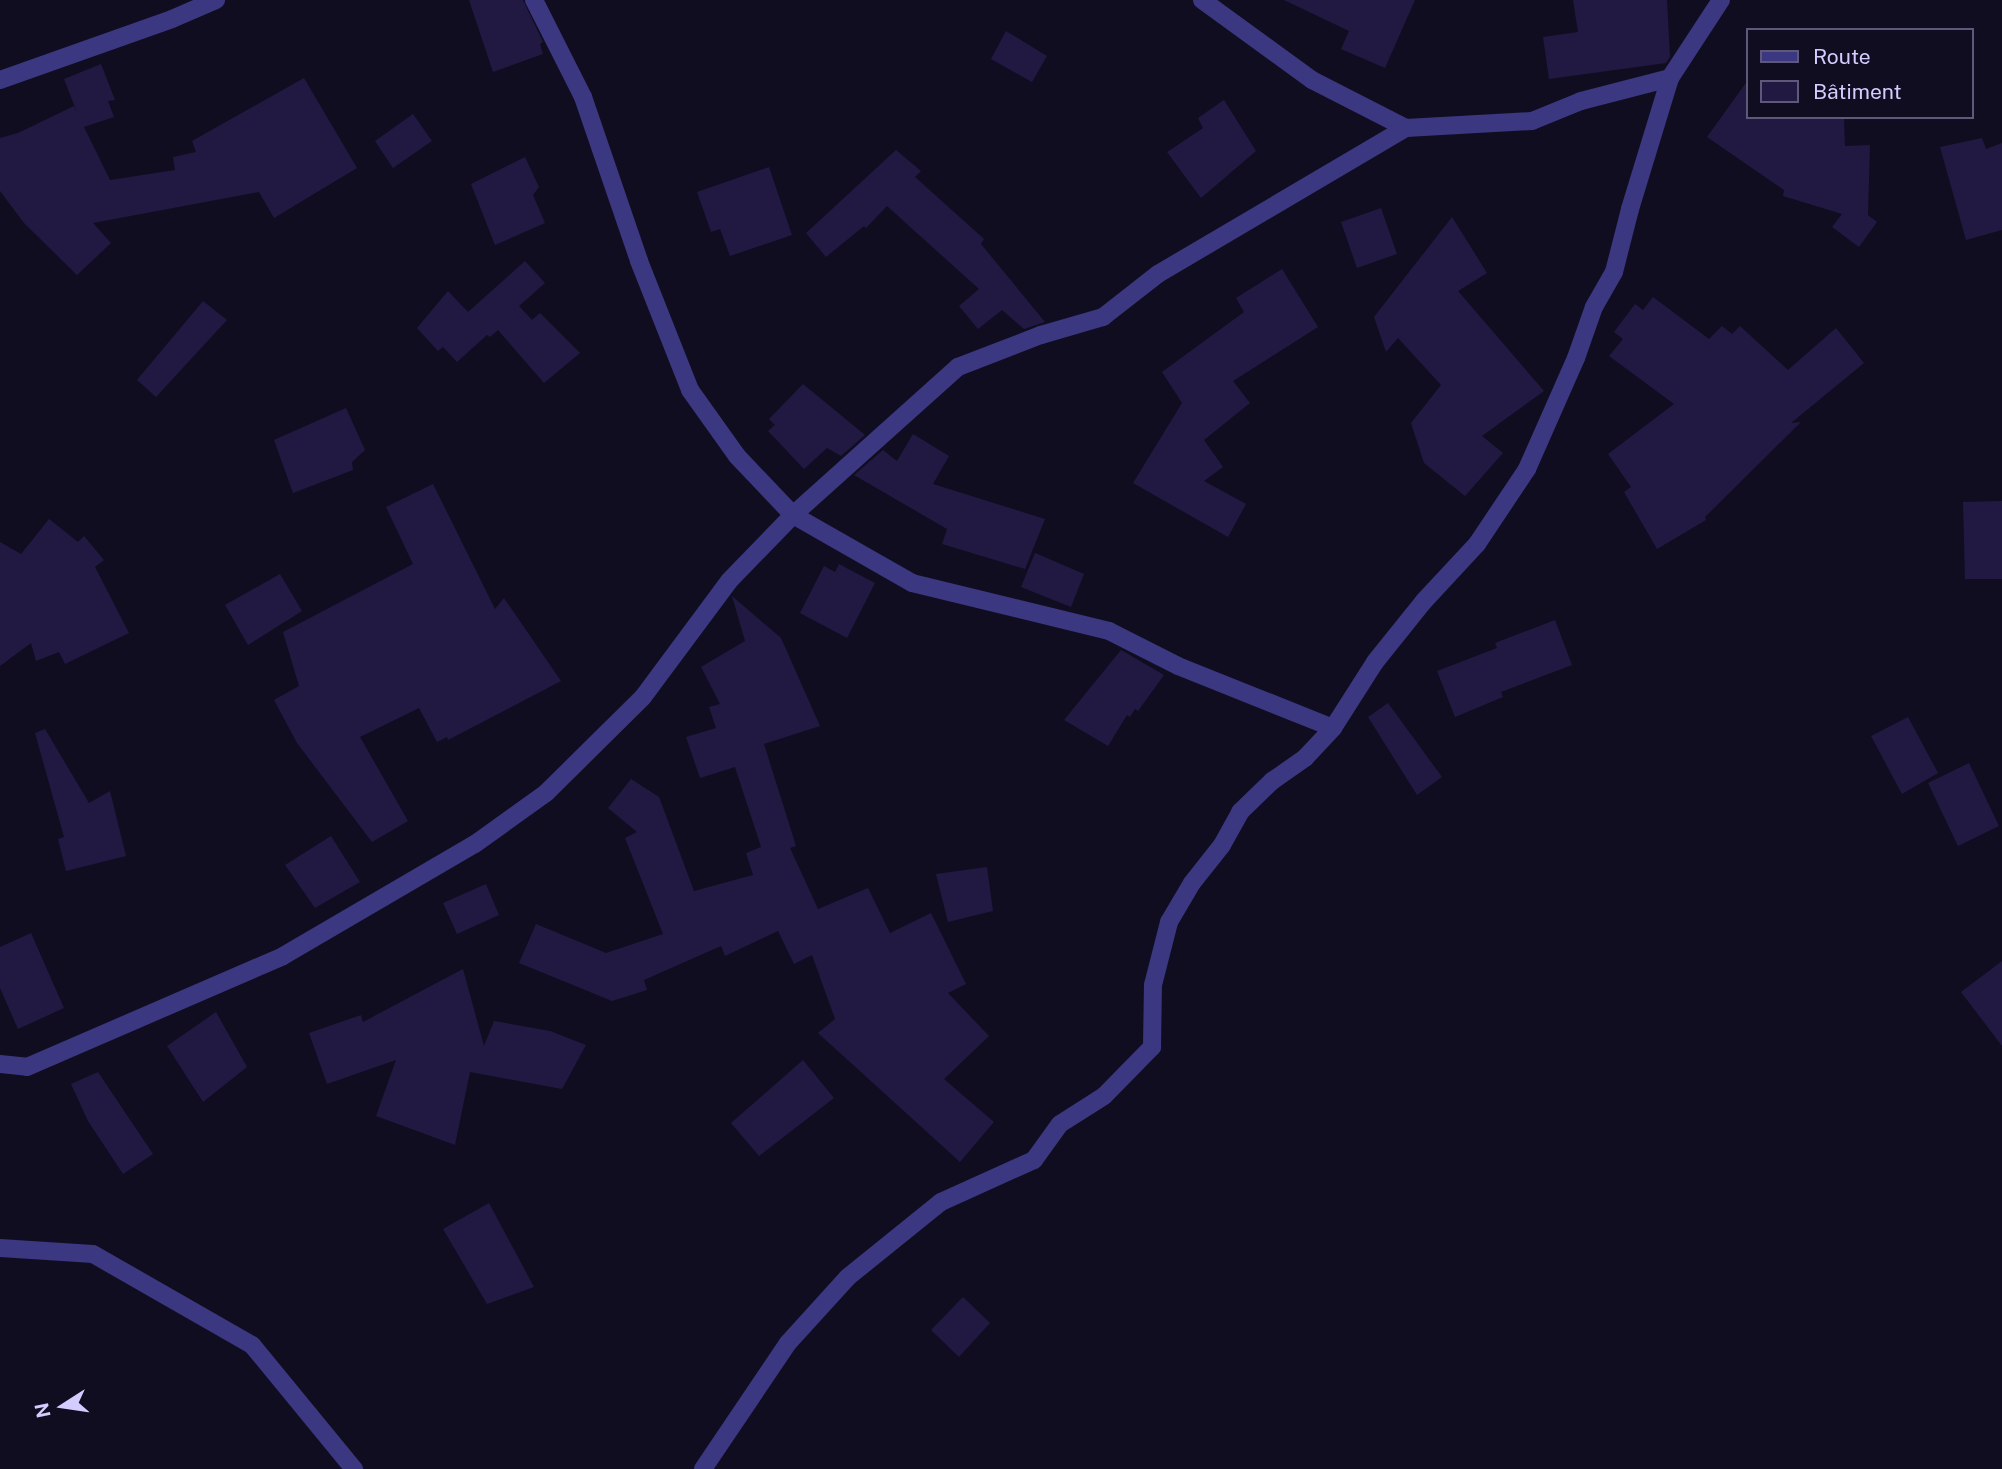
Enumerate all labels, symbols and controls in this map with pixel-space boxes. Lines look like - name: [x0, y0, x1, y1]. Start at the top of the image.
- legend: [1746, 28, 1974, 119]
- text: Route: [1813, 44, 1871, 69]
- text: Bâtiment: [1813, 79, 1902, 104]
- north arrow: [28, 1371, 98, 1441]
- text: N: [30, 1401, 55, 1420]

